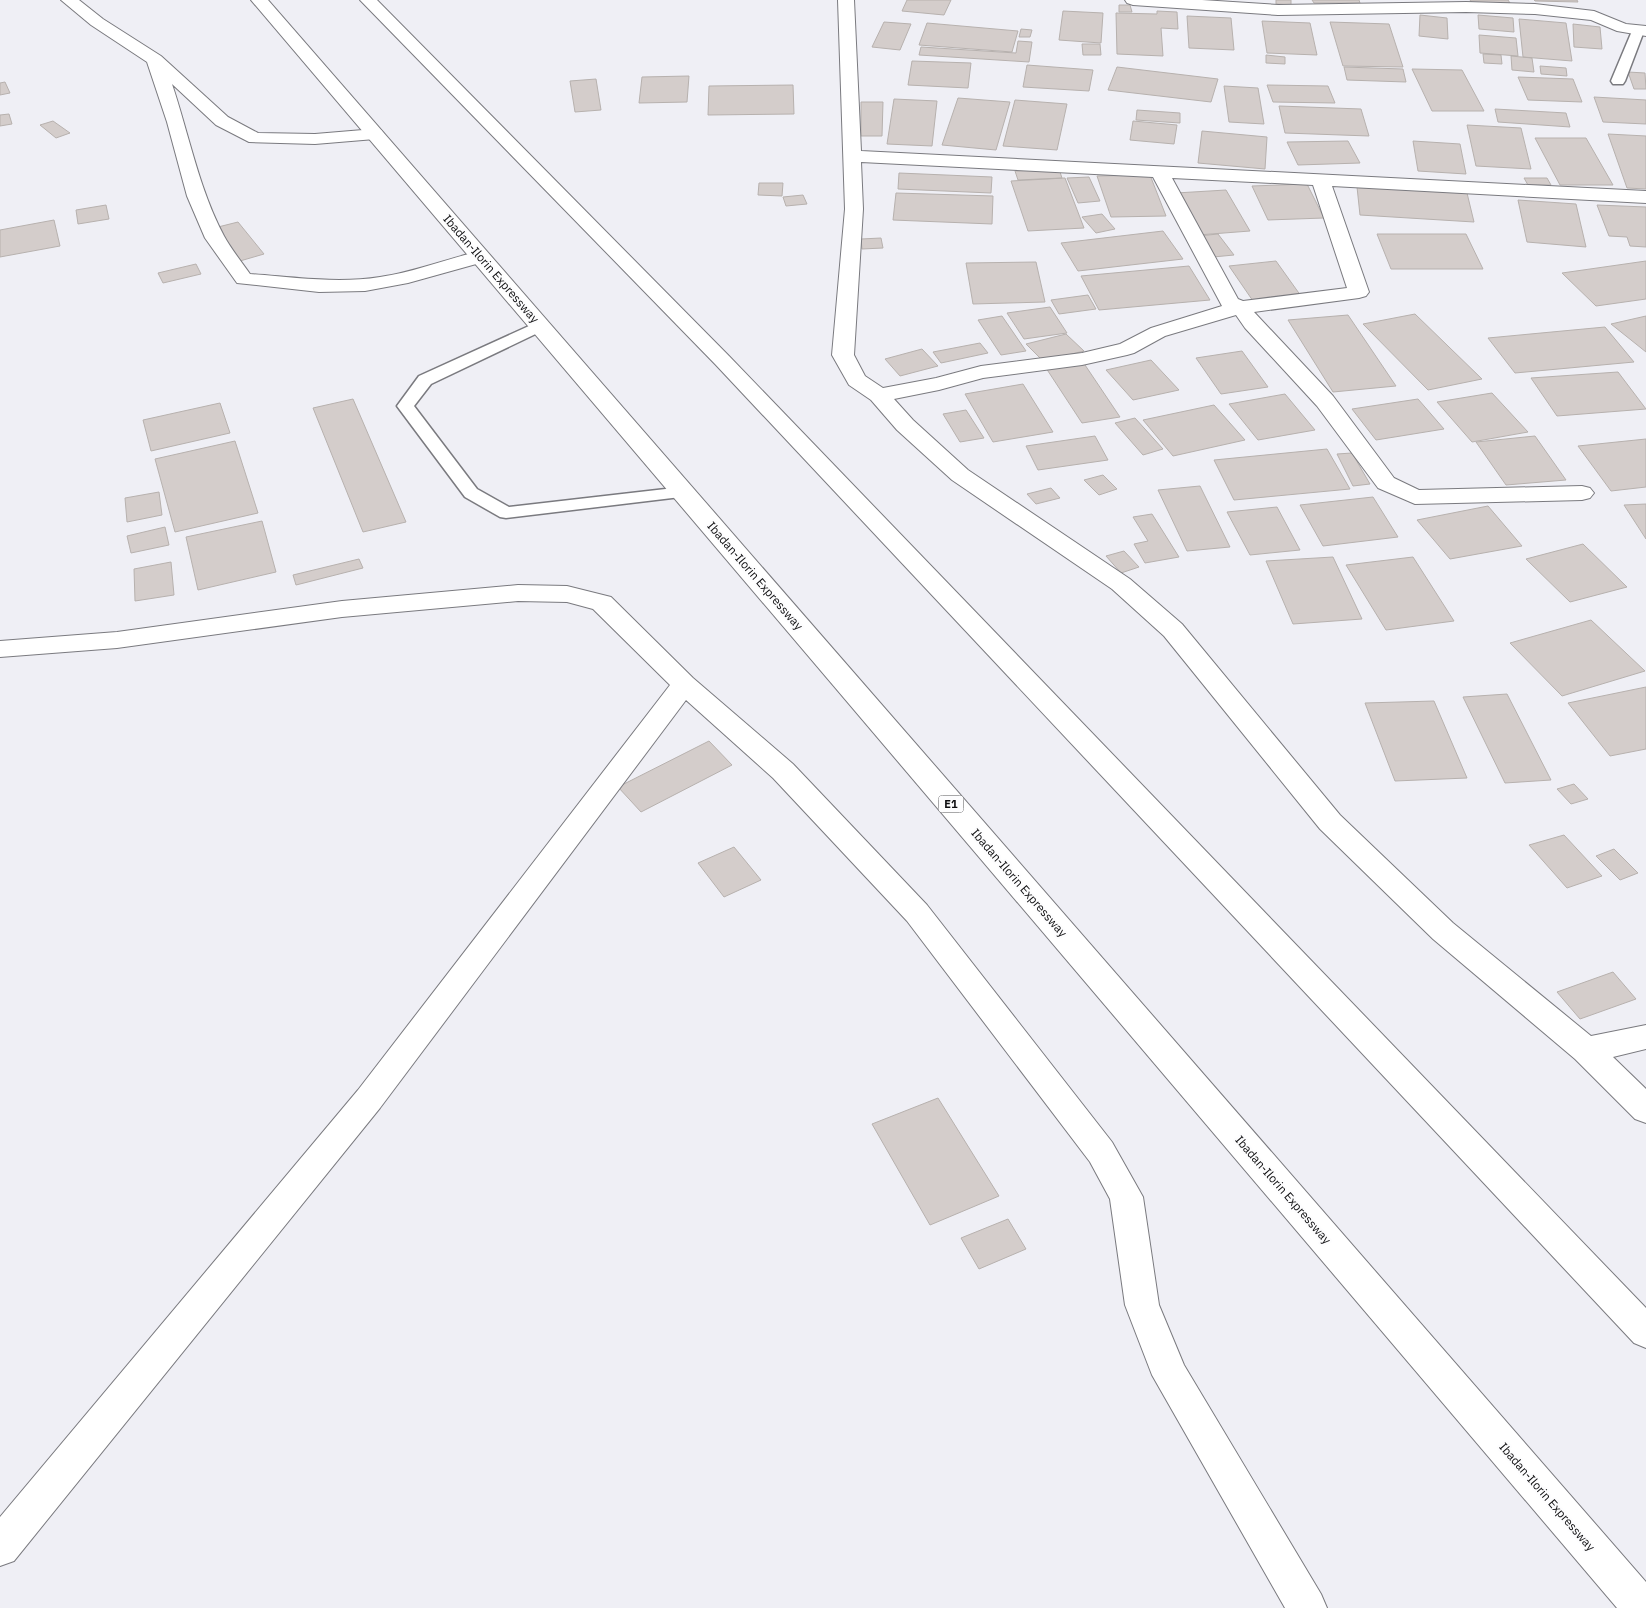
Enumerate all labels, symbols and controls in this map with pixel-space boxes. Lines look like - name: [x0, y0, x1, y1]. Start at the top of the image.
- street label: Ibadan-Ilorin Expressway: [440, 211, 542, 326]
- street label: Ibadan-Ilorin Expressway: [704, 518, 806, 633]
- road number: E1: [938, 796, 964, 812]
- street label: Ibadan-Ilorin Expressway: [968, 825, 1070, 940]
- street label: Ibadan-Ilorin Expressway: [1232, 1132, 1334, 1247]
- street label: Ibadan-Ilorin Expressway: [1496, 1439, 1598, 1554]

